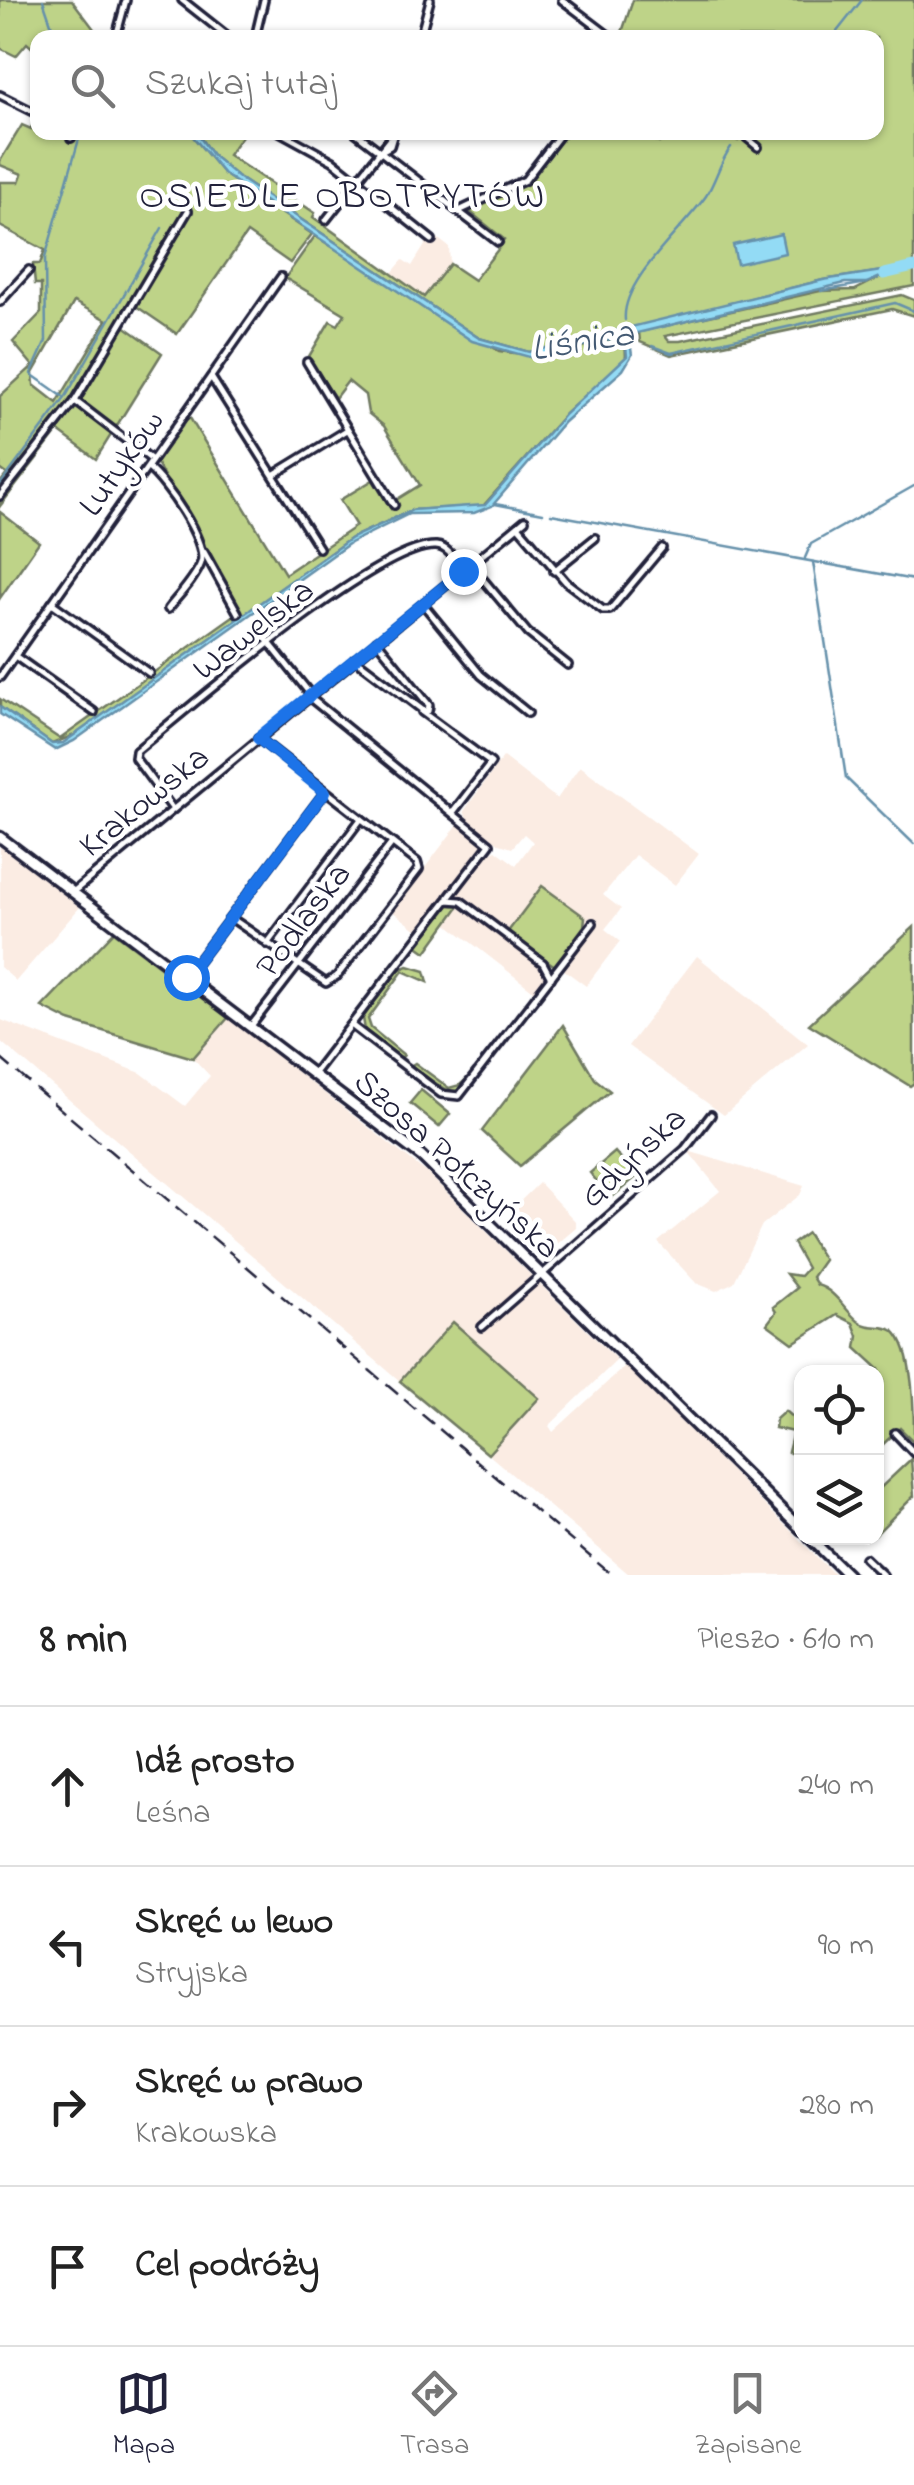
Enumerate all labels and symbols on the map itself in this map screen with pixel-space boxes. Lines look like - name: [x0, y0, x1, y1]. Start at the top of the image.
- district label: OSIEDLE OBOTRYTÓW: [139, 170, 547, 226]
- water label: Liśnica: [527, 307, 638, 379]
- street label: Lutyków: [67, 400, 178, 528]
- route end: [441, 549, 487, 595]
- street label: Wawelska: [182, 567, 326, 695]
- street label: Krakowska: [69, 734, 222, 871]
- street label: Podlaska: [244, 853, 365, 990]
- route start: [164, 955, 210, 1001]
- street label: Szosa Połczyńska: [341, 1059, 570, 1273]
- street label: Gdyńska: [569, 1095, 699, 1222]

